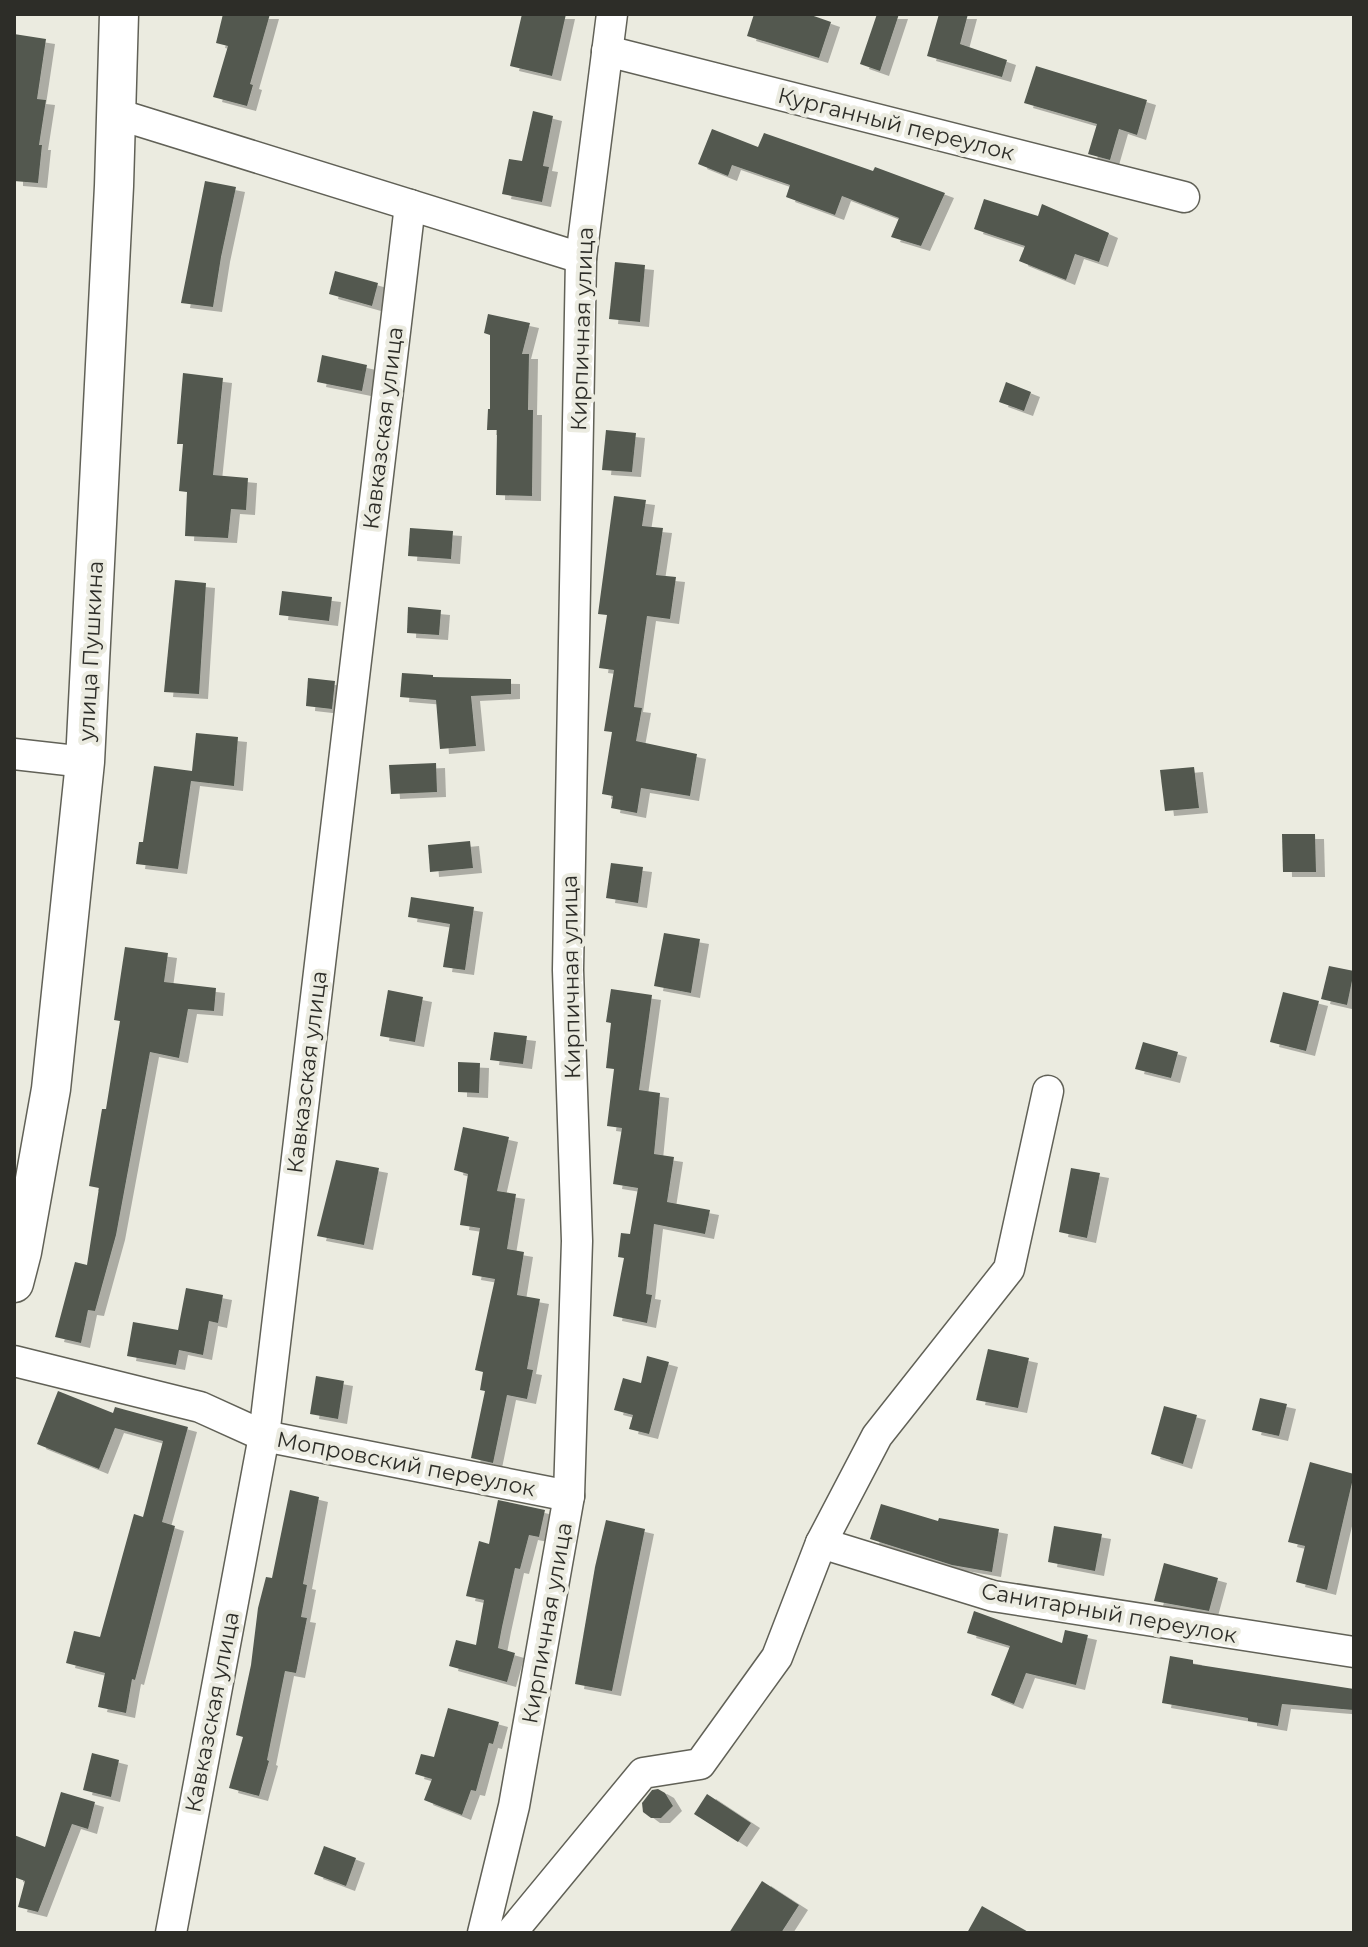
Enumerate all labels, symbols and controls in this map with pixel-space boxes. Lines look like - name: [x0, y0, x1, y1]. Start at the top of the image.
- street label: Курганный переулок: [775, 82, 1017, 167]
- street label: Кирпичная улица: [565, 227, 599, 431]
- street label: Кавказская улица: [357, 325, 409, 531]
- street label: улица Пушкина: [73, 560, 109, 743]
- street label: Кирпичная улица: [556, 875, 586, 1079]
- street label: Кавказская улица: [281, 969, 333, 1175]
- street label: Мопровский переулок: [274, 1426, 538, 1502]
- street label: Кирпичная улица: [516, 1520, 578, 1726]
- street label: Санитарный переулок: [979, 1577, 1239, 1649]
- street label: Кавказская улица: [179, 1609, 245, 1815]

